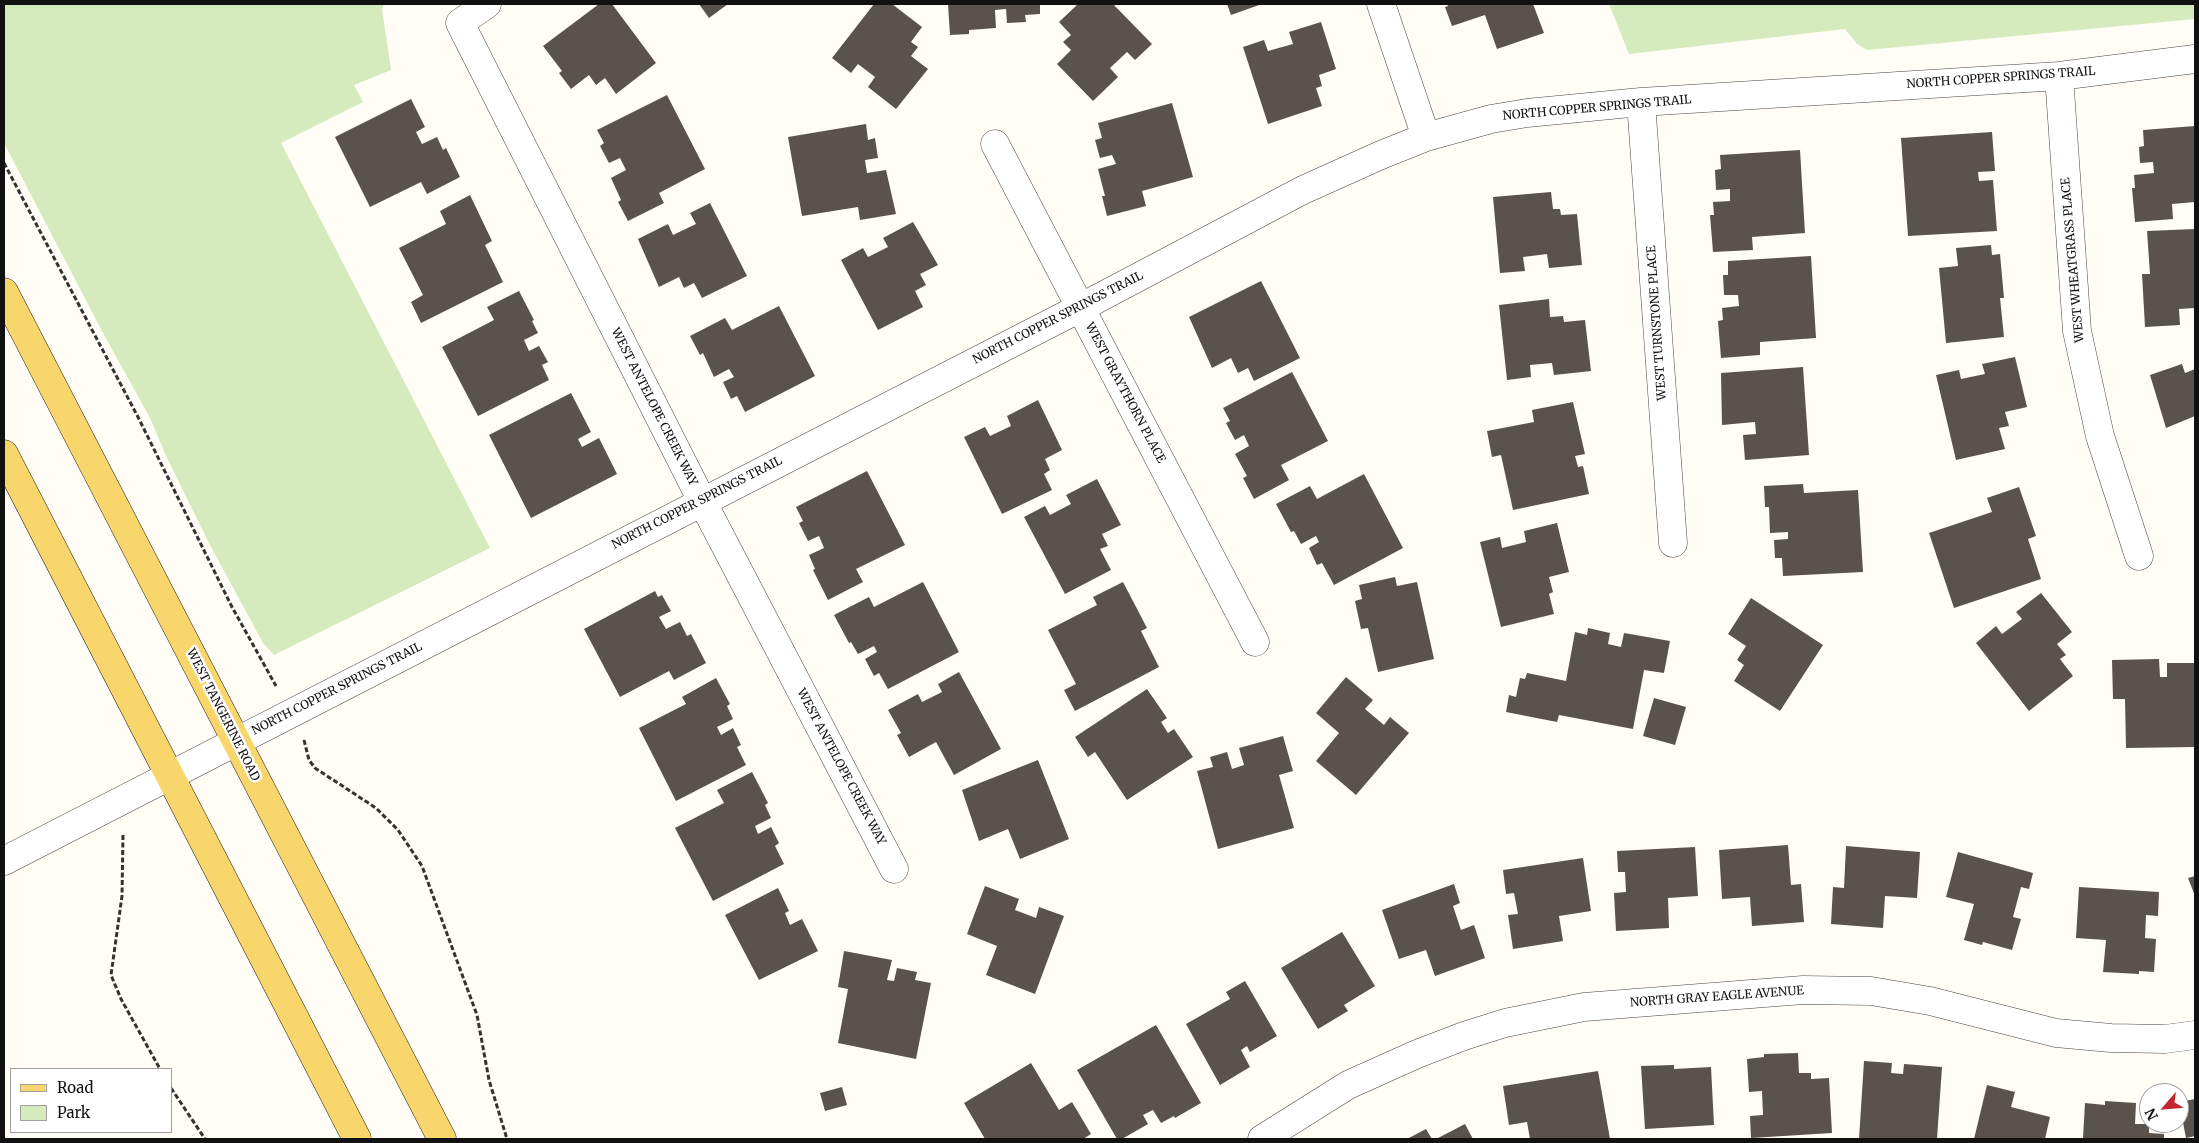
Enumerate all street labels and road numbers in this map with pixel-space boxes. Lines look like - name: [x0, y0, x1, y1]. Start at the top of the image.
- street label: NORTH COPPER SPRINGS TRAIL: [1906, 64, 2096, 92]
- street label: NORTH COPPER SPRINGS TRAIL: [1502, 93, 1692, 123]
- street label: WEST WHEATGRASS PLACE: [2059, 177, 2087, 343]
- street label: WEST TURNSTONE PLACE: [1644, 245, 1670, 401]
- street label: NORTH COPPER SPRINGS TRAIL: [970, 269, 1146, 367]
- street label: WEST GRAYTHORN PLACE: [1082, 320, 1168, 466]
- street label: WEST ANTELOPE CREEK WAY: [608, 326, 700, 488]
- street label: NORTH COPPER SPRINGS TRAIL: [609, 454, 785, 552]
- street label: NORTH COPPER SPRINGS TRAIL: [249, 640, 425, 738]
- street label: WEST TANGERINE ROAD: [183, 647, 263, 783]
- street label: WEST ANTELOPE CREEK WAY: [794, 686, 888, 848]
- street label: NORTH GRAY EAGLE AVENUE: [1630, 984, 1804, 1010]

